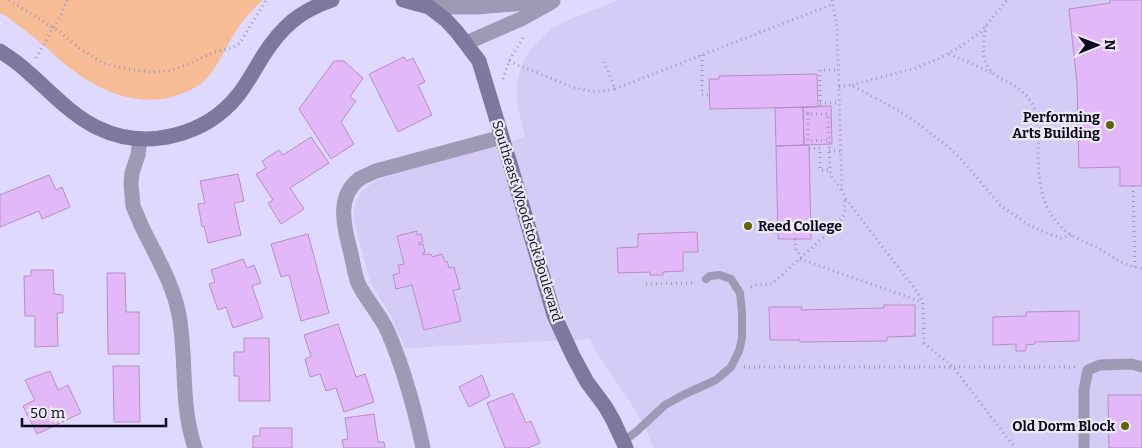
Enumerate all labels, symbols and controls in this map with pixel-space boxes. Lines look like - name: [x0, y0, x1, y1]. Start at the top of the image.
- north arrow: [1072, 20, 1122, 70]
- text: N: [1101, 39, 1118, 51]
- place label: Performing Arts Building: [1012, 109, 1100, 142]
- street label: Southeast Woodstock Boulevard: [488, 118, 566, 324]
- marker: Performing Arts Building: [1104, 119, 1116, 131]
- place label: Reed College: [758, 218, 842, 235]
- marker: Reed College: [742, 220, 754, 232]
- scale bar: [22, 396, 166, 428]
- text: 50 m: [30, 404, 66, 422]
- place label: Old Dorm Block: [1012, 418, 1116, 435]
- marker: Old Dorm Block: [1119, 420, 1131, 432]

